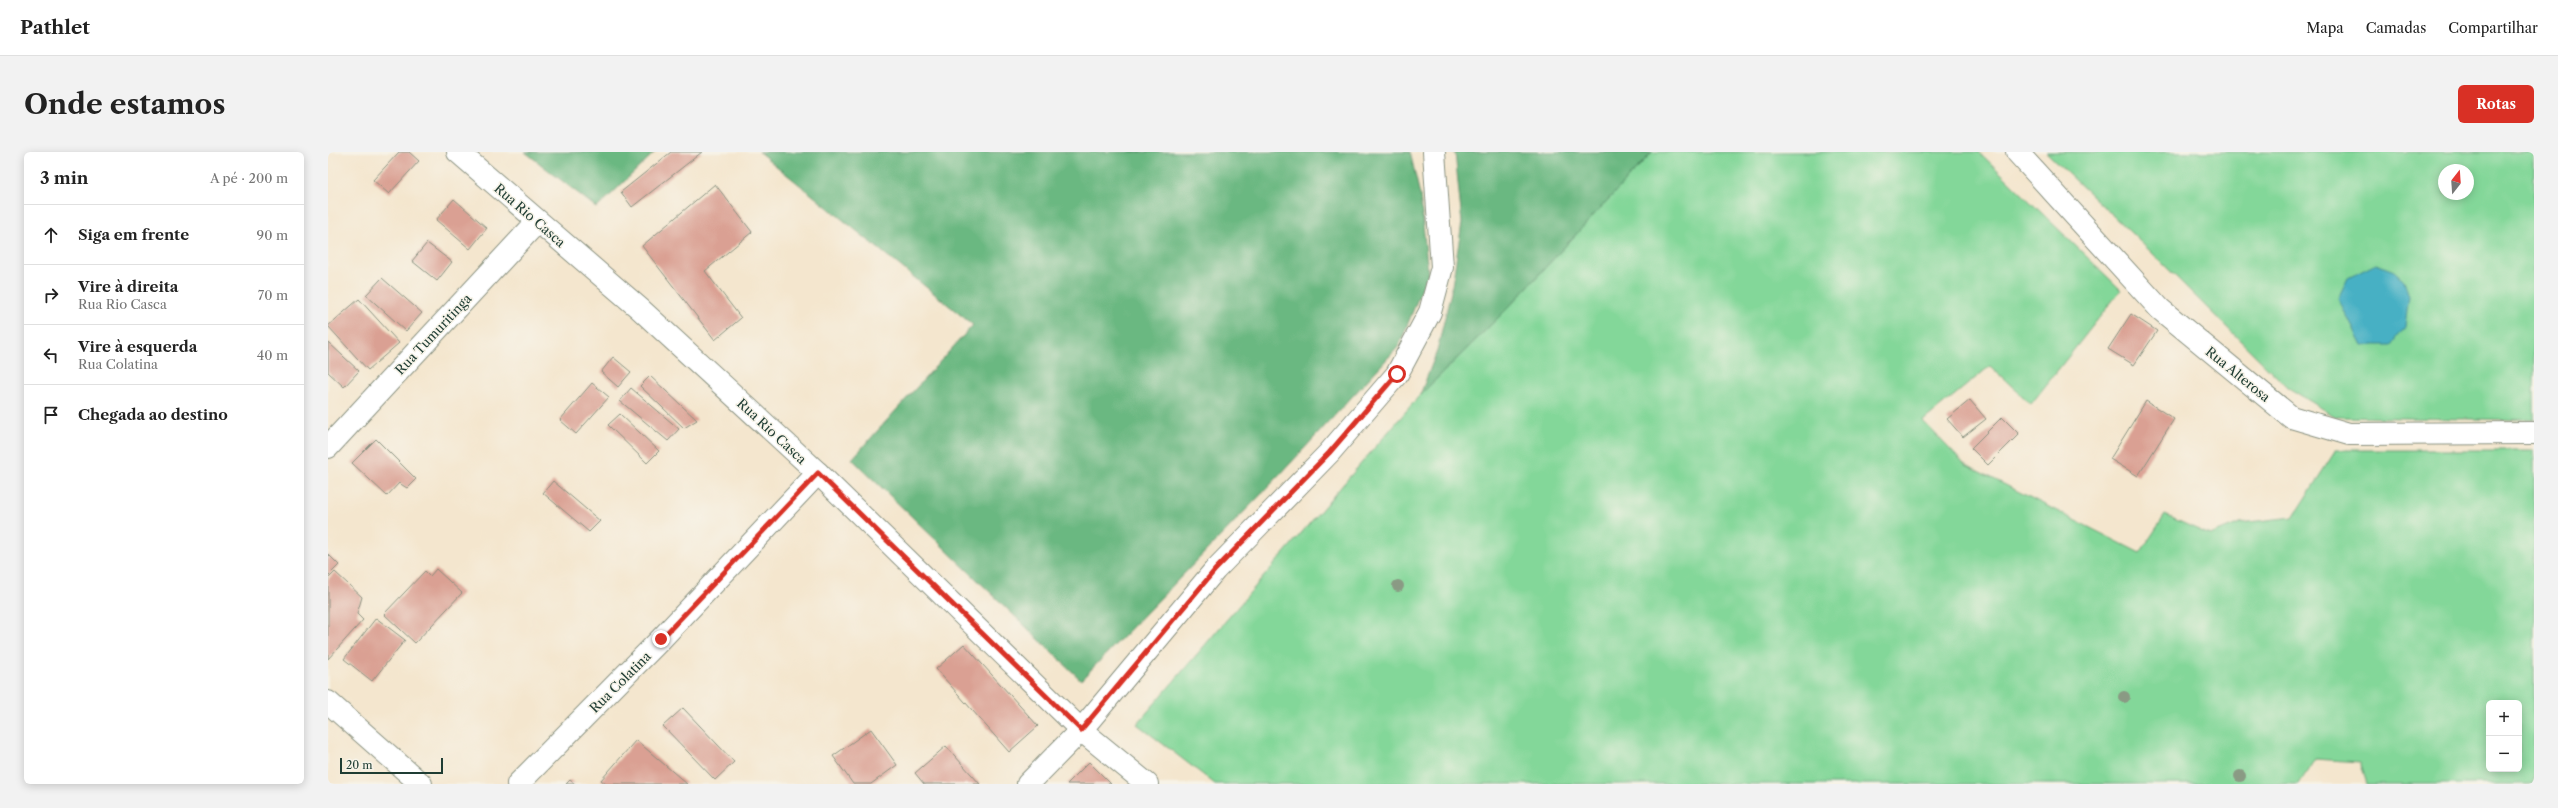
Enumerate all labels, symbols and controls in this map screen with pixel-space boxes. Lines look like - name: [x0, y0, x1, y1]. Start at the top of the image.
- text: Pathlet: [20, 16, 90, 39]
- text: Mapa: [2306, 19, 2344, 37]
- text: Camadas: [2366, 19, 2426, 37]
- text: Compartilhar: [2448, 19, 2538, 37]
- button: Rotas: [2458, 85, 2534, 123]
- text: Onde estamos: [24, 87, 225, 121]
- north arrow: [2438, 164, 2474, 200]
- text: 3 min: [40, 168, 89, 188]
- text: A pé · 200 m: [210, 170, 288, 186]
- street label: Rua Rio Casca: [491, 180, 569, 250]
- icon: ahead: [40, 224, 62, 246]
- text: Siga em frente: [78, 225, 189, 244]
- text: 90 m: [257, 227, 288, 243]
- text: Vire à direita: [78, 277, 178, 296]
- icon: right: [40, 284, 62, 306]
- text: 70 m: [258, 287, 288, 303]
- street label: Rua Tumuritinga: [391, 290, 475, 378]
- text: Rua Rio Casca: [78, 296, 167, 312]
- text: Vire à esquerda: [78, 337, 197, 356]
- street label: Rua Alterosa: [2203, 343, 2274, 405]
- icon: left: [40, 344, 62, 366]
- text: 40 m: [257, 347, 288, 363]
- text: Rua Colatina: [78, 356, 158, 372]
- route start: [1388, 365, 1406, 383]
- street label: Rua Rio Casca: [734, 395, 810, 467]
- icon: arrive: [40, 404, 62, 426]
- text: Chegada ao destino: [78, 405, 228, 424]
- route end: [652, 630, 670, 648]
- street label: Rua Colatina: [586, 648, 654, 716]
- map controls: [2486, 700, 2522, 772]
- button: +: [2486, 700, 2522, 736]
- button: −: [2486, 736, 2522, 772]
- scale bar: [340, 756, 443, 775]
- text: 20 m: [346, 758, 372, 772]

